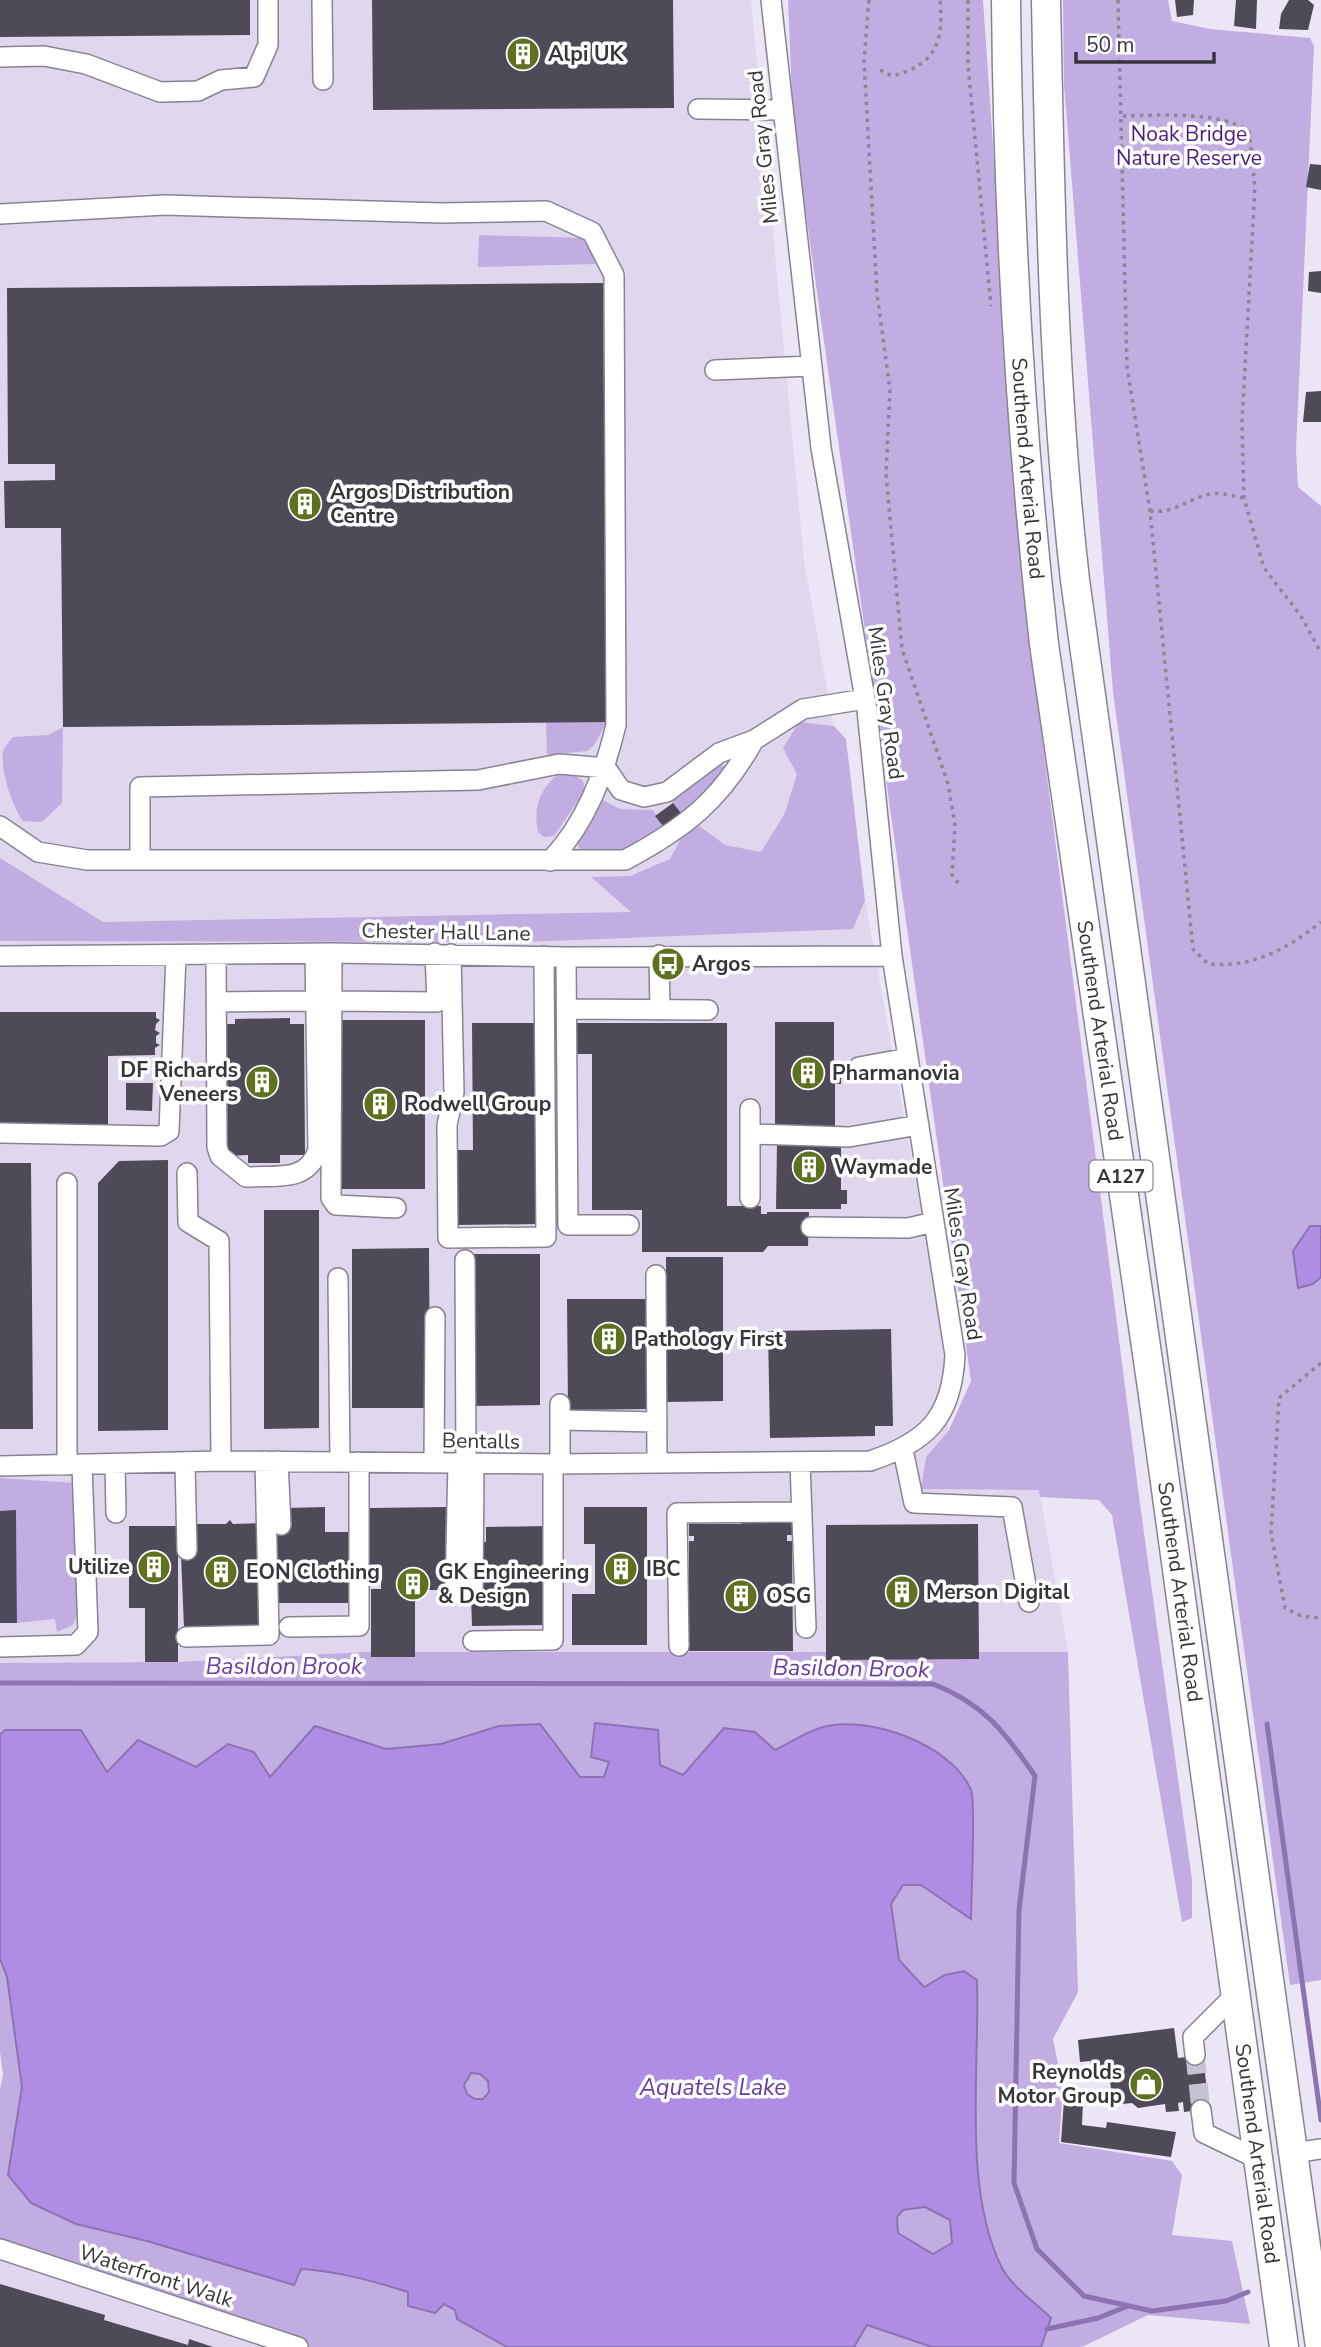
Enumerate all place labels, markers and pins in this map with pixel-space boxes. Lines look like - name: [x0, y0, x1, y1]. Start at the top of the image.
- building icon: Alpi UK: [504, 35, 542, 73]
- place label: Alpi UK: [548, 40, 624, 68]
- place label: Argos Distribution Centre: [330, 478, 510, 530]
- building icon: Argos Distribution Centre: [286, 485, 324, 523]
- bus stop icon: Argos: [649, 945, 687, 983]
- place label: Argos: [692, 950, 751, 978]
- building icon: Pharmanovia: [789, 1054, 827, 1092]
- place label: DF Richards Veneers: [120, 1056, 238, 1108]
- place label: Pharmanovia: [832, 1059, 960, 1087]
- building icon: DF Richards Veneers: [243, 1063, 281, 1101]
- building icon: Rodwell Group: [361, 1085, 399, 1123]
- place label: Rodwell Group: [404, 1090, 551, 1118]
- building icon: Waymade: [790, 1148, 828, 1186]
- place label: Waymade: [834, 1153, 932, 1181]
- building icon: Pathology First: [590, 1320, 628, 1358]
- place label: Pathology First: [634, 1325, 784, 1353]
- building icon: Utilize: [135, 1548, 173, 1586]
- building icon: IBC: [602, 1550, 640, 1588]
- place label: Utilize: [68, 1553, 130, 1581]
- building icon: EON Clothing: [202, 1553, 240, 1591]
- place label: IBC: [646, 1555, 681, 1583]
- place label: EON Clothing: [246, 1558, 380, 1586]
- place label: GK Engineering & Design: [438, 1558, 590, 1610]
- building icon: GK Engineering & Design: [394, 1565, 432, 1603]
- building icon: Merson Digital: [883, 1573, 921, 1611]
- building icon: OSG: [722, 1577, 760, 1615]
- place label: Merson Digital: [926, 1578, 1070, 1606]
- place label: OSG: [766, 1582, 811, 1610]
- place label: Reynolds Motor Group: [997, 2058, 1122, 2110]
- shop icon: Reynolds Motor Group: [1127, 2065, 1165, 2103]

